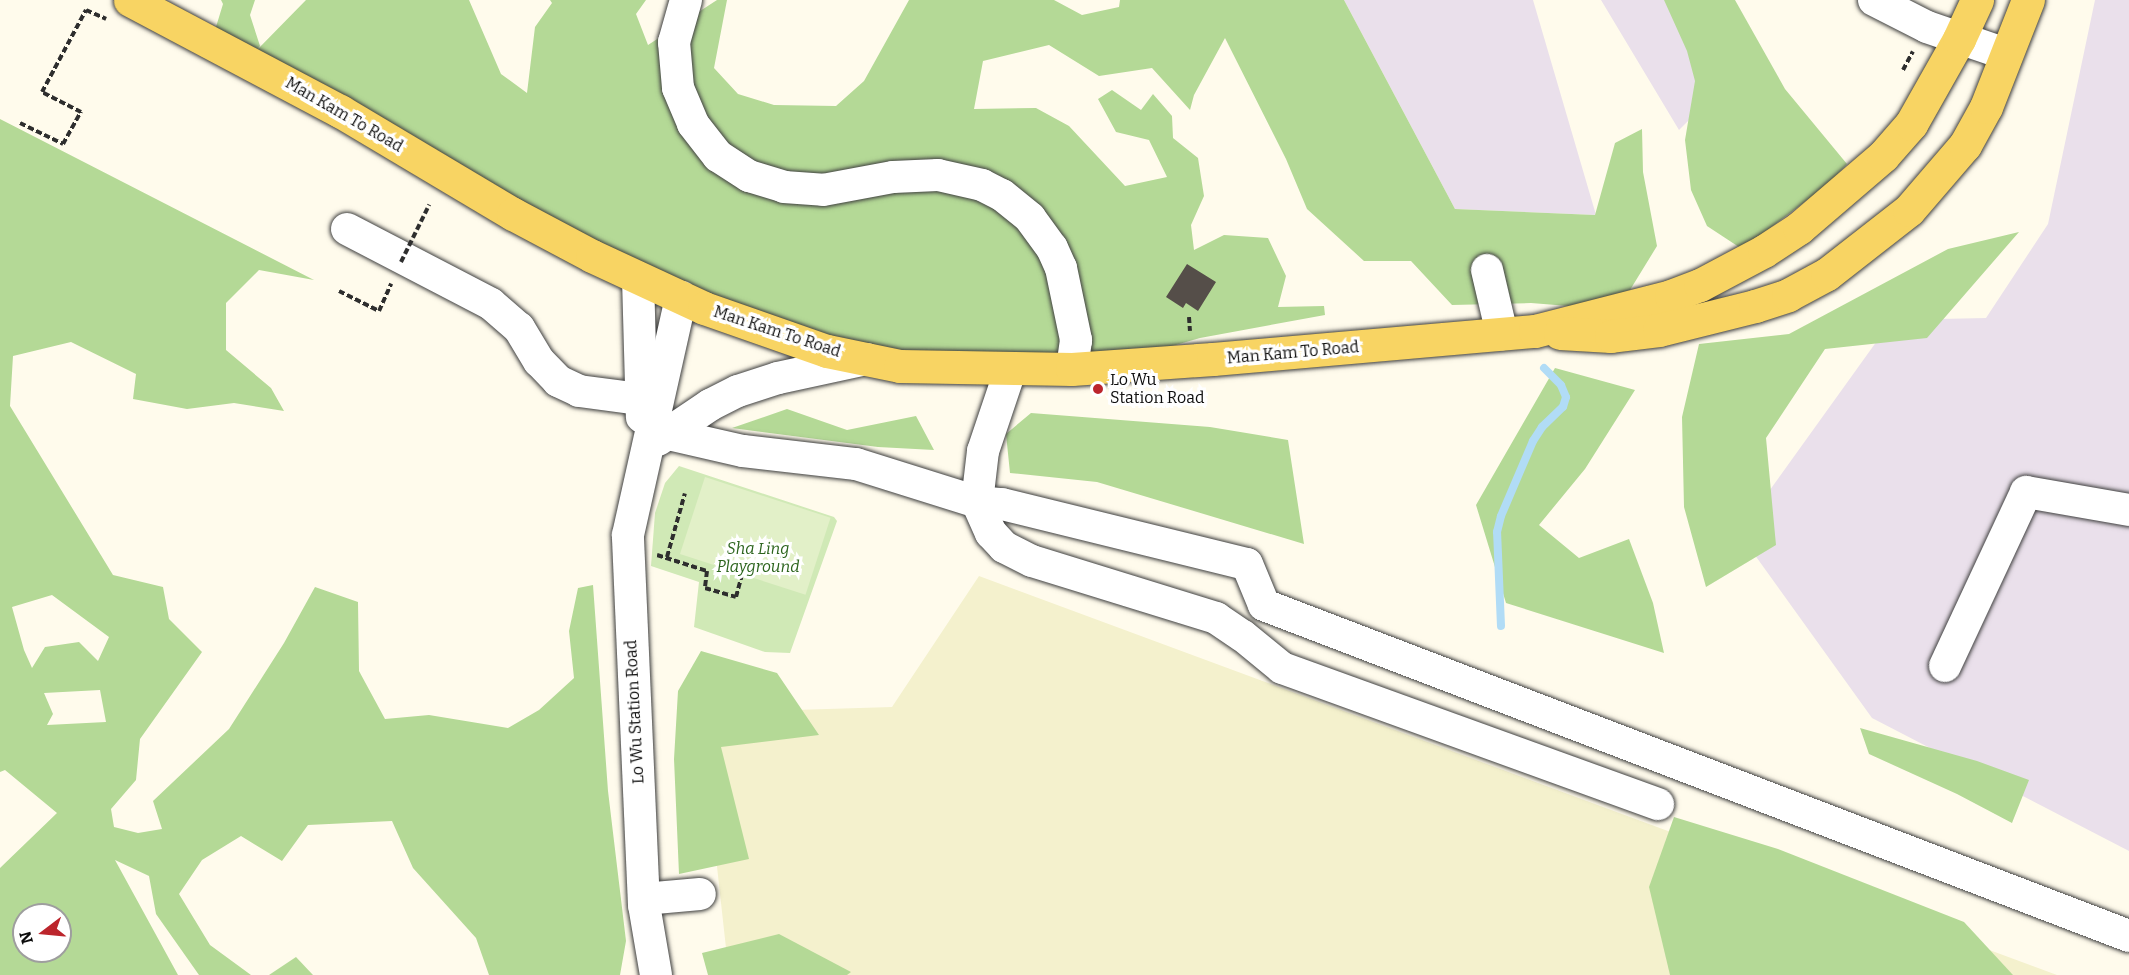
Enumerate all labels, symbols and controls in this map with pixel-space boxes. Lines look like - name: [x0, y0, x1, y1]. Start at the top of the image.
- street label: Man Kam To Road: [282, 74, 406, 156]
- street label: Man Kam To Road: [711, 302, 843, 362]
- street label: Man Kam To Road: [1226, 338, 1360, 368]
- place label: Lo Wu Station Road: [1110, 370, 1204, 408]
- marker: Lo Wu Station Road: [1091, 382, 1105, 396]
- park label: Sha Ling Playground: [716, 539, 800, 577]
- street label: Lo Wu Station Road: [622, 640, 648, 784]
- north arrow: [12, 903, 72, 963]
- text: N: [15, 929, 37, 946]

